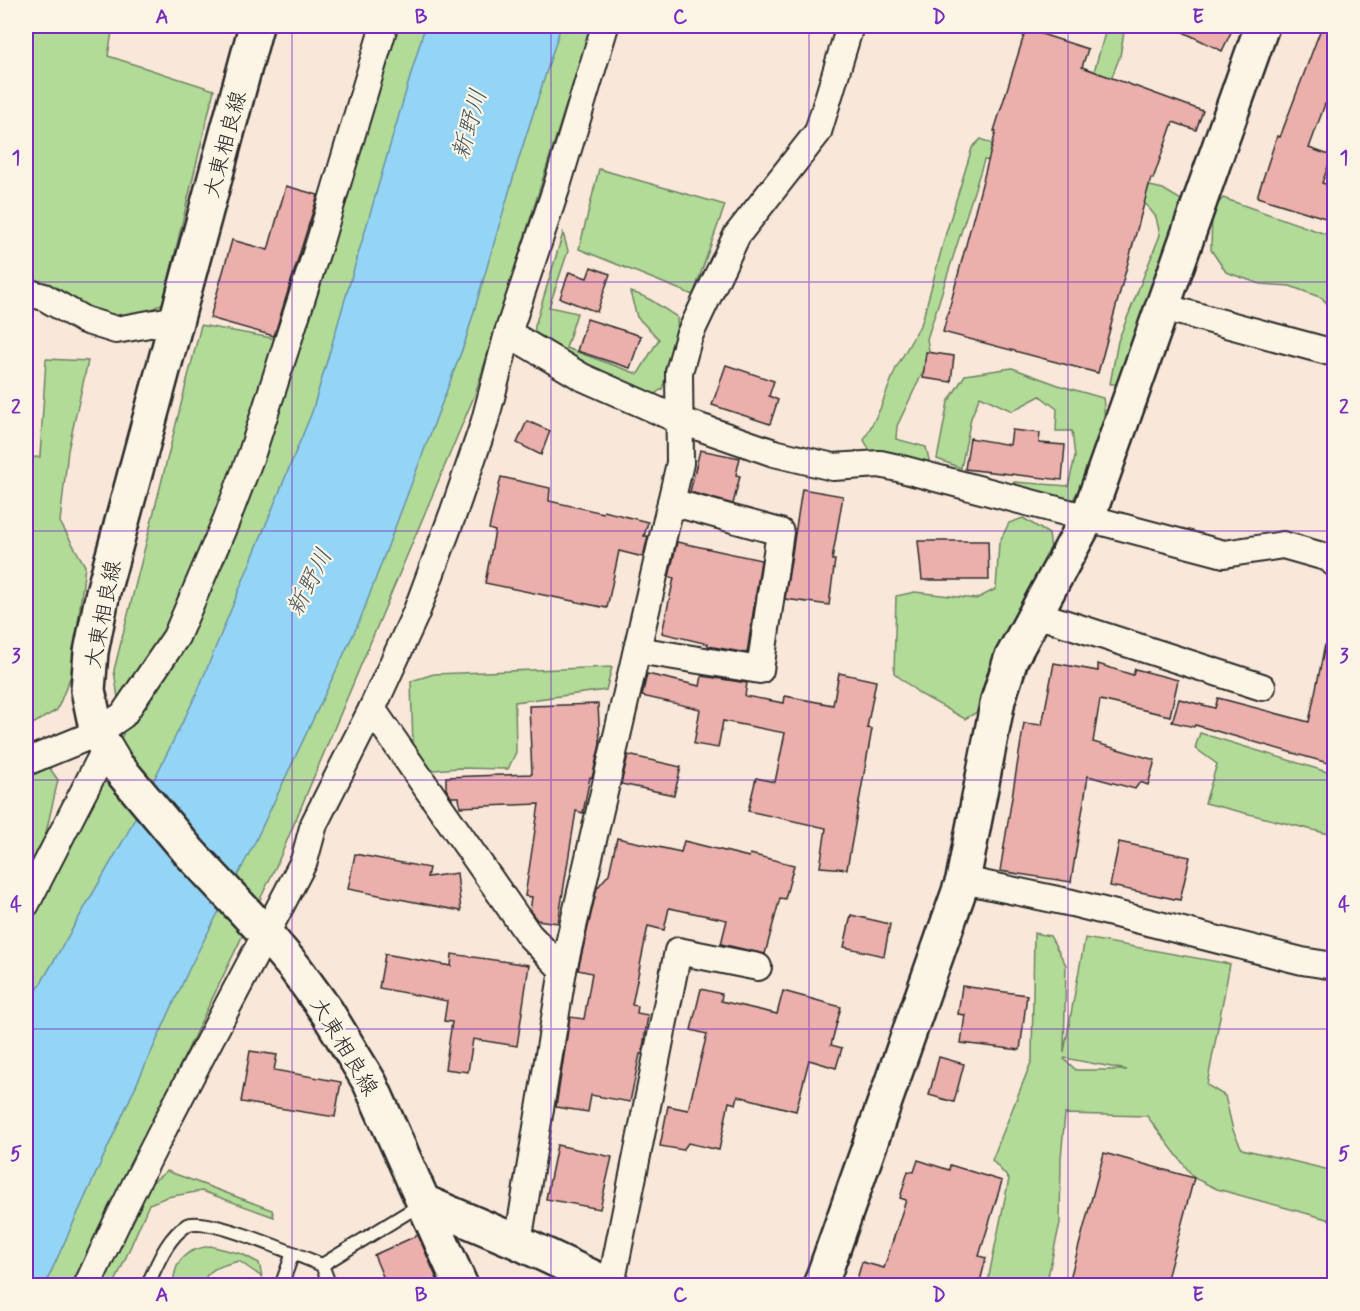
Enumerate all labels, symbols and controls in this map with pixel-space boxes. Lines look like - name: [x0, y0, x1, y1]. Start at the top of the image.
- text: A: [155, 4, 169, 31]
- text: B: [415, 4, 428, 31]
- text: C: [673, 4, 688, 31]
- text: D: [932, 4, 946, 31]
- text: E: [1192, 4, 1204, 31]
- water label: 新野川: [446, 86, 495, 163]
- street label: 大東相良線: [198, 88, 254, 201]
- text: 1: [12, 145, 20, 172]
- text: 1: [1340, 145, 1348, 172]
- text: 2: [11, 394, 21, 421]
- text: 2: [1339, 394, 1349, 421]
- water label: 新野川: [280, 544, 340, 622]
- street label: 大東相良線: [80, 558, 128, 671]
- text: 3: [11, 643, 21, 670]
- text: 3: [1339, 643, 1349, 670]
- text: 4: [10, 892, 22, 919]
- text: 4: [1338, 892, 1350, 919]
- street label: 大東相良線: [303, 993, 384, 1101]
- text: 5: [10, 1141, 22, 1168]
- text: 5: [1338, 1141, 1350, 1168]
- text: A: [155, 1282, 169, 1309]
- text: B: [415, 1282, 428, 1309]
- text: C: [673, 1282, 688, 1309]
- text: D: [932, 1282, 946, 1309]
- text: E: [1192, 1282, 1204, 1309]

